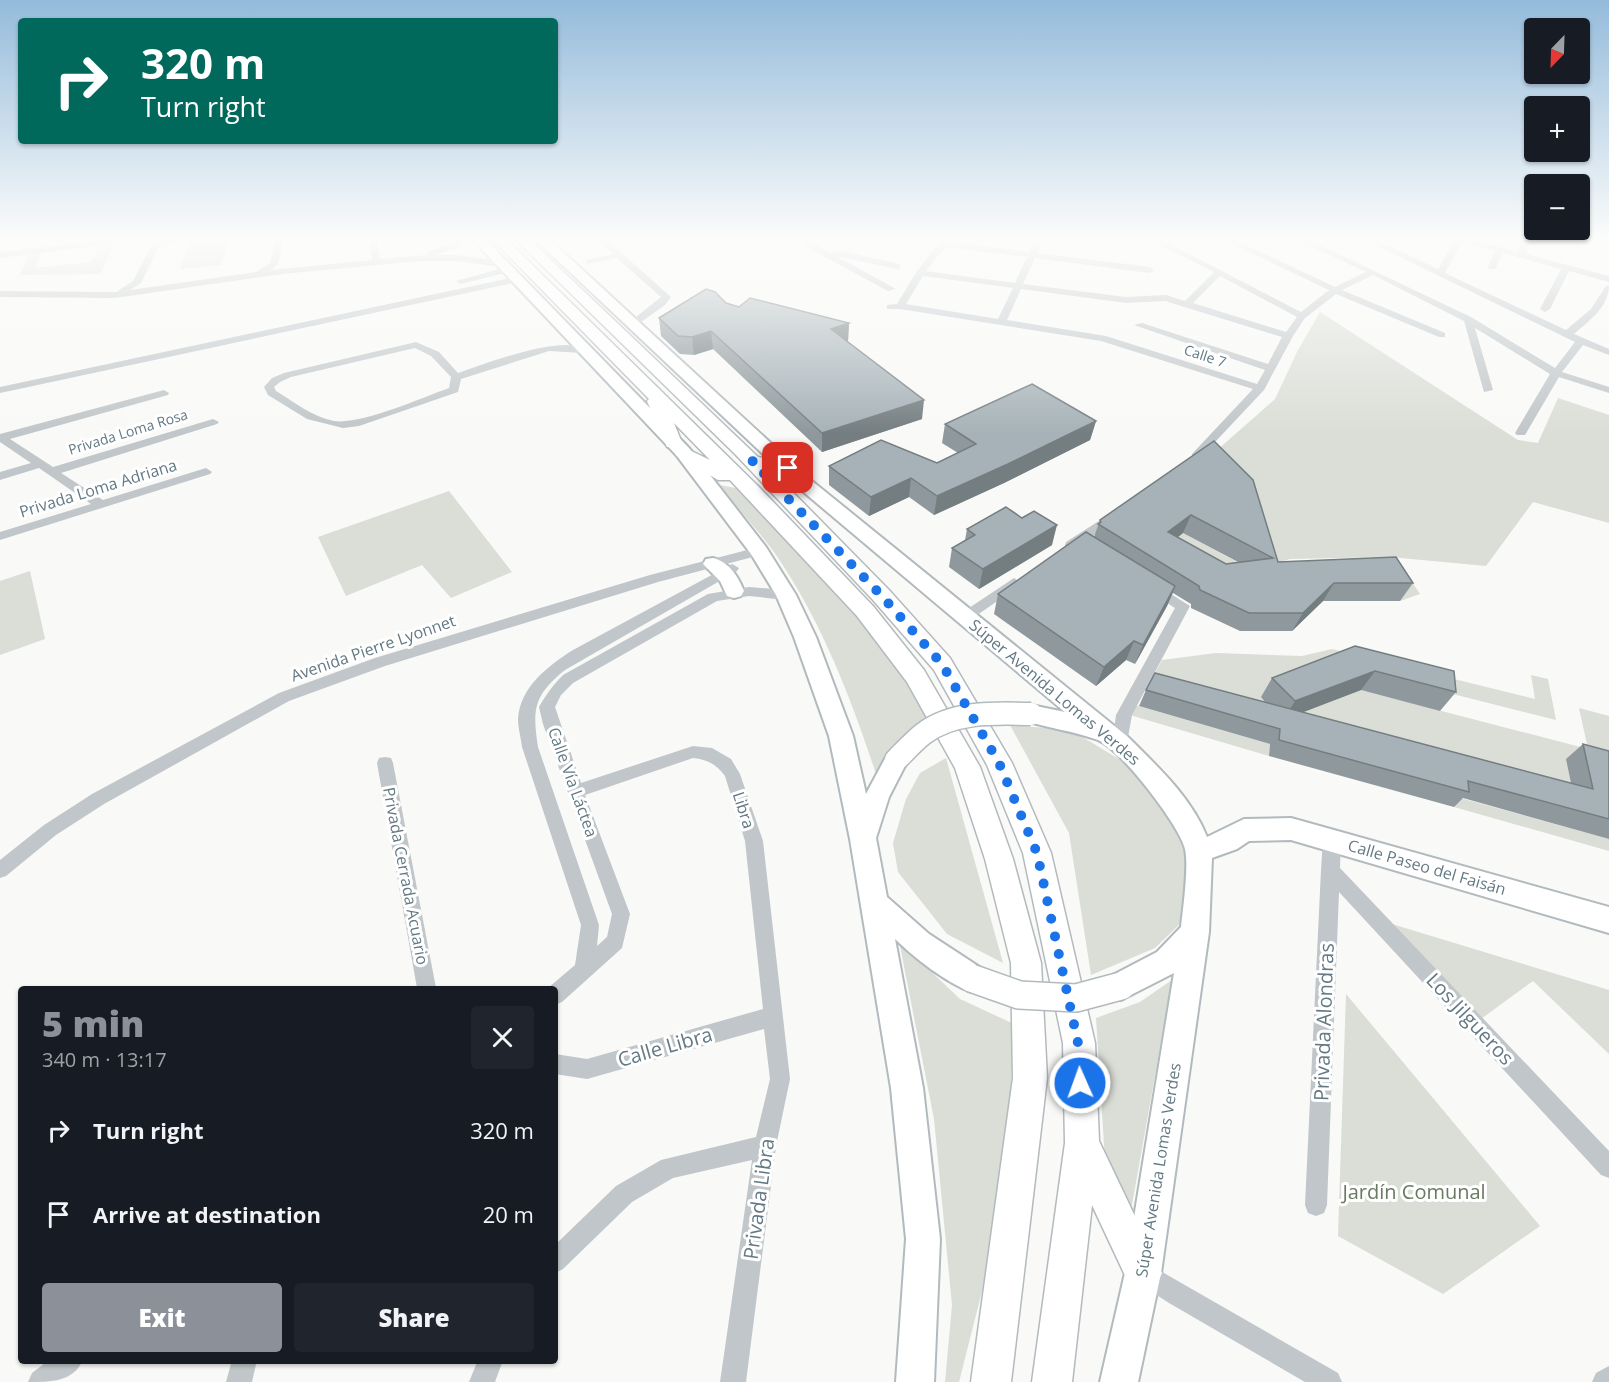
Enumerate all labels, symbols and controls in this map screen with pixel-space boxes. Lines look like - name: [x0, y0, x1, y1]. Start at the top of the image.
- north arrow: [1524, 18, 1590, 84]
- map controls: [1524, 18, 1590, 240]
- text: 320 m: [141, 34, 265, 91]
- icon: right: [42, 42, 120, 120]
- text: Turn right: [141, 88, 266, 125]
- button: +: [1524, 96, 1590, 162]
- button: −: [1524, 174, 1590, 240]
- street label: Calle 7: [1182, 340, 1229, 371]
- street label: Privada Loma Rosa: [66, 404, 190, 459]
- pin: [762, 442, 813, 493]
- icon: arrive: [771, 451, 804, 484]
- street label: Privada Loma Adriana: [16, 454, 180, 522]
- street label: Avenida Pierre Lyonnet: [288, 609, 459, 687]
- street label: Súper Avenida Lomas Verdes: [965, 614, 1145, 770]
- street label: Calle Vía Láctea: [543, 724, 603, 840]
- street label: Privada Cerrada Acuario: [378, 785, 434, 967]
- street label: Libra: [728, 789, 760, 831]
- street label: Calle Paseo del Faisán: [1345, 834, 1509, 900]
- street label: Privada Alondras: [1307, 943, 1340, 1101]
- street label: Los Jilgueros: [1421, 967, 1520, 1071]
- text: 5 min: [42, 999, 144, 1048]
- button: close: [471, 1006, 534, 1069]
- street label: Calle Libra: [614, 1020, 715, 1073]
- text: 340 m · 13:17: [42, 1046, 167, 1073]
- position arrow: [1048, 1051, 1112, 1115]
- street label: Súper Avenida Lomas Verdes: [1130, 1061, 1186, 1279]
- icon: right: [42, 1114, 75, 1147]
- text: Turn right: [93, 1115, 204, 1145]
- text: 320 m: [470, 1115, 534, 1145]
- street label: Privada Libra: [737, 1137, 780, 1261]
- park label: Jardín Comunal: [1340, 1178, 1486, 1205]
- icon: arrive: [42, 1198, 75, 1231]
- text: Arrive at destination: [93, 1199, 321, 1229]
- text: 20 m: [483, 1199, 534, 1229]
- button: Exit: [42, 1283, 282, 1352]
- button: Share: [294, 1283, 534, 1352]

